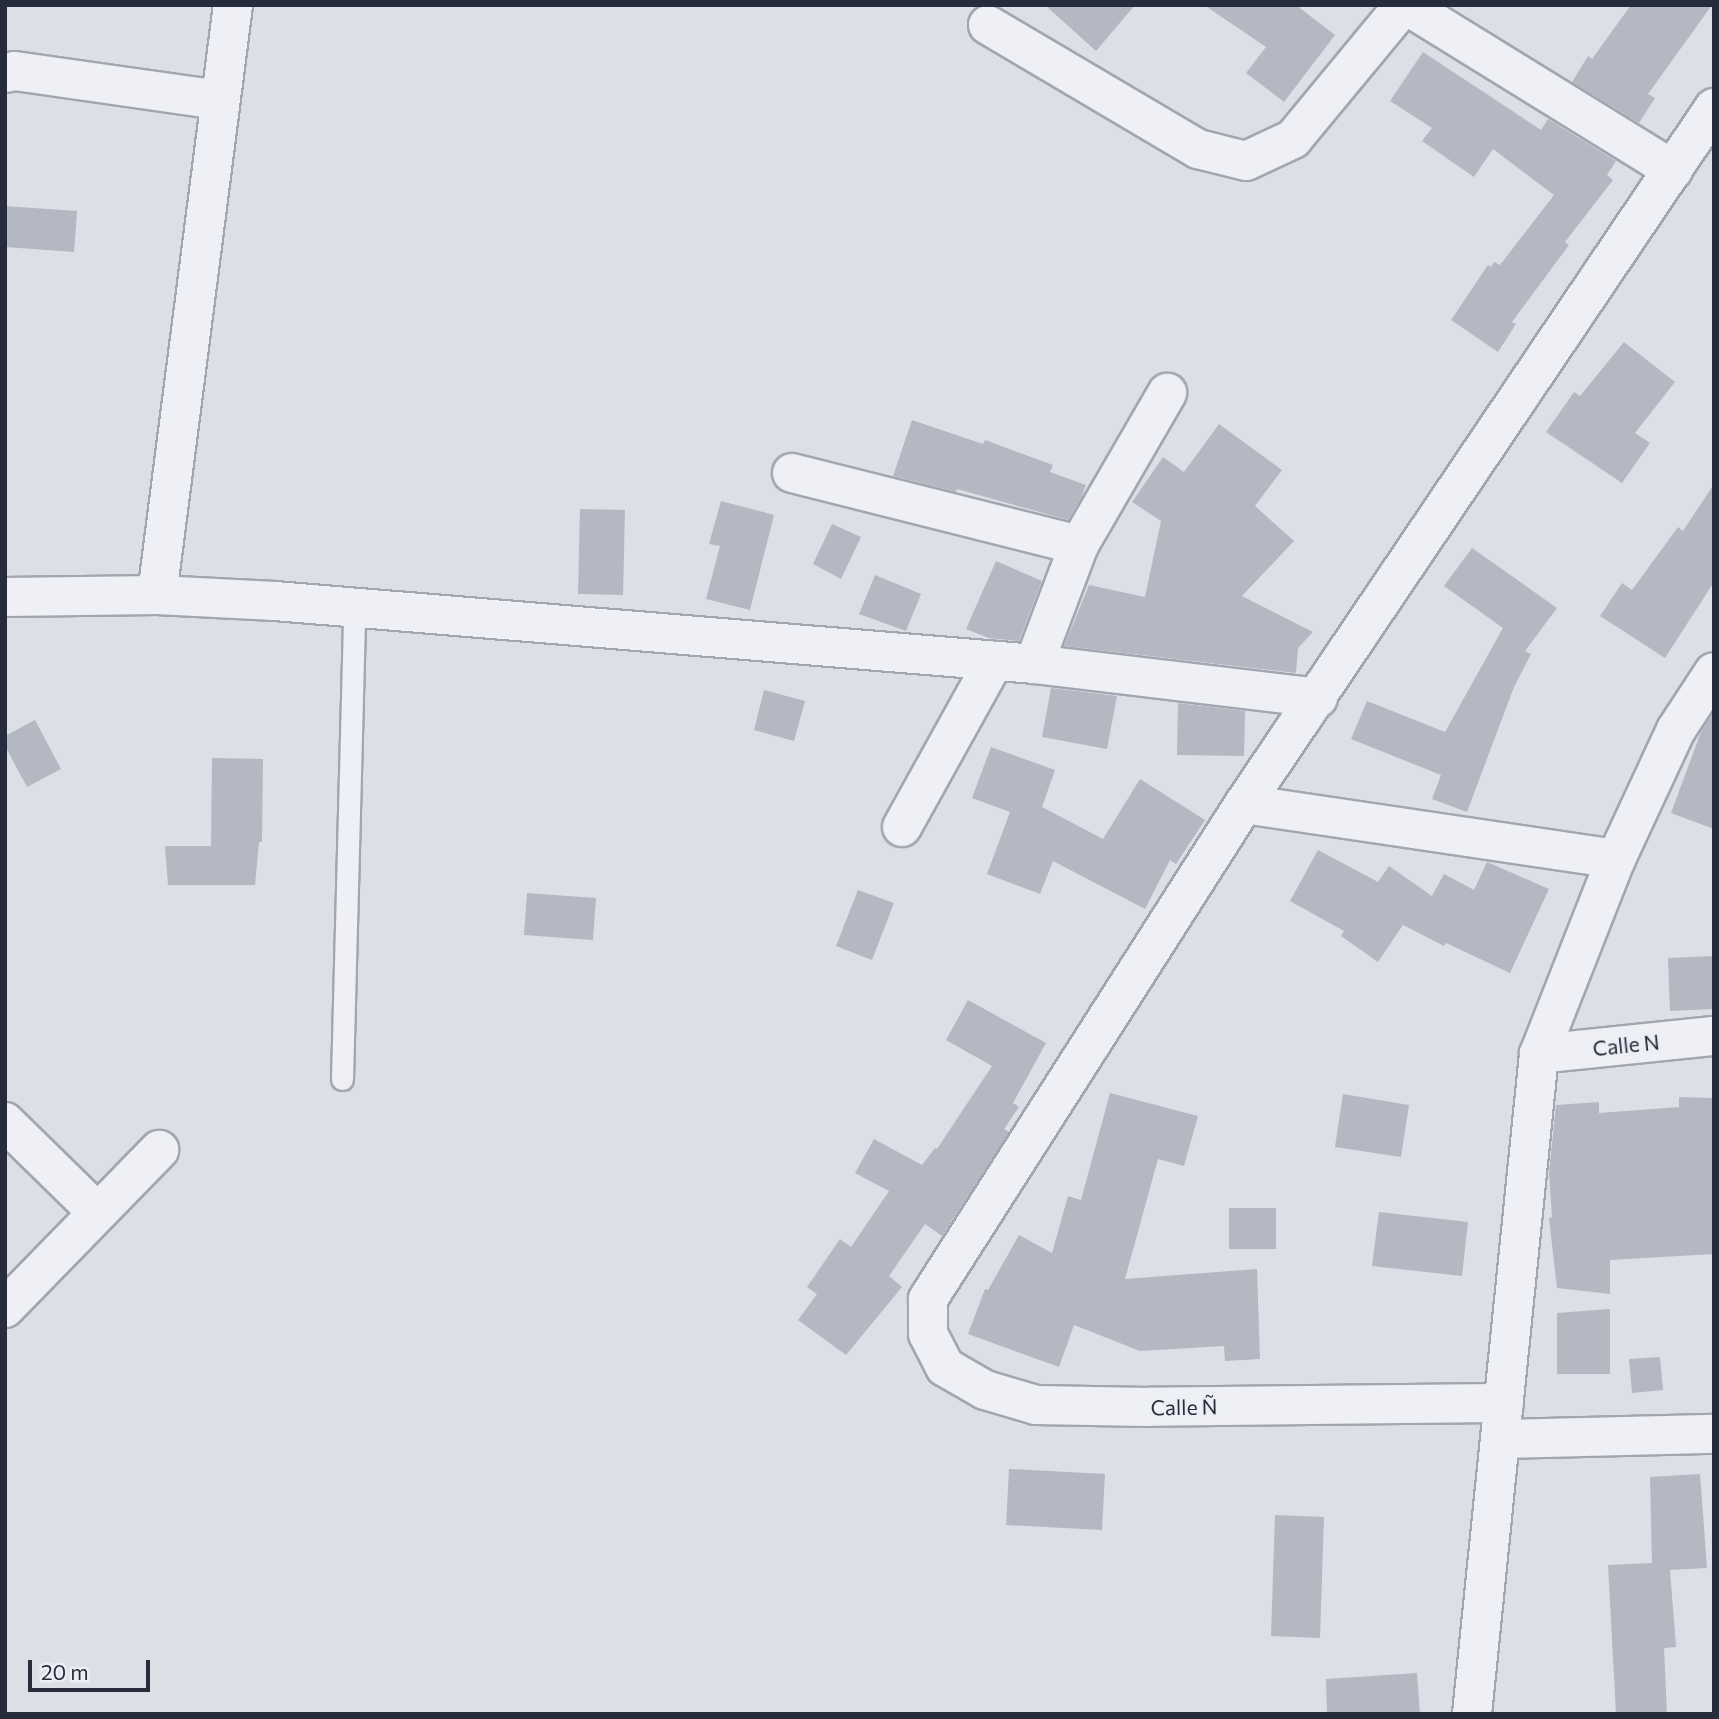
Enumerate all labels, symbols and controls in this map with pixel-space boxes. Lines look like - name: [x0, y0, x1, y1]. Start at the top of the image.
- street label: Calle N: [1591, 1029, 1661, 1061]
- street label: Calle Ñ: [1150, 1394, 1218, 1420]
- scale bar: [32, 1646, 154, 1690]
- text: 20 m: [41, 1659, 89, 1684]

